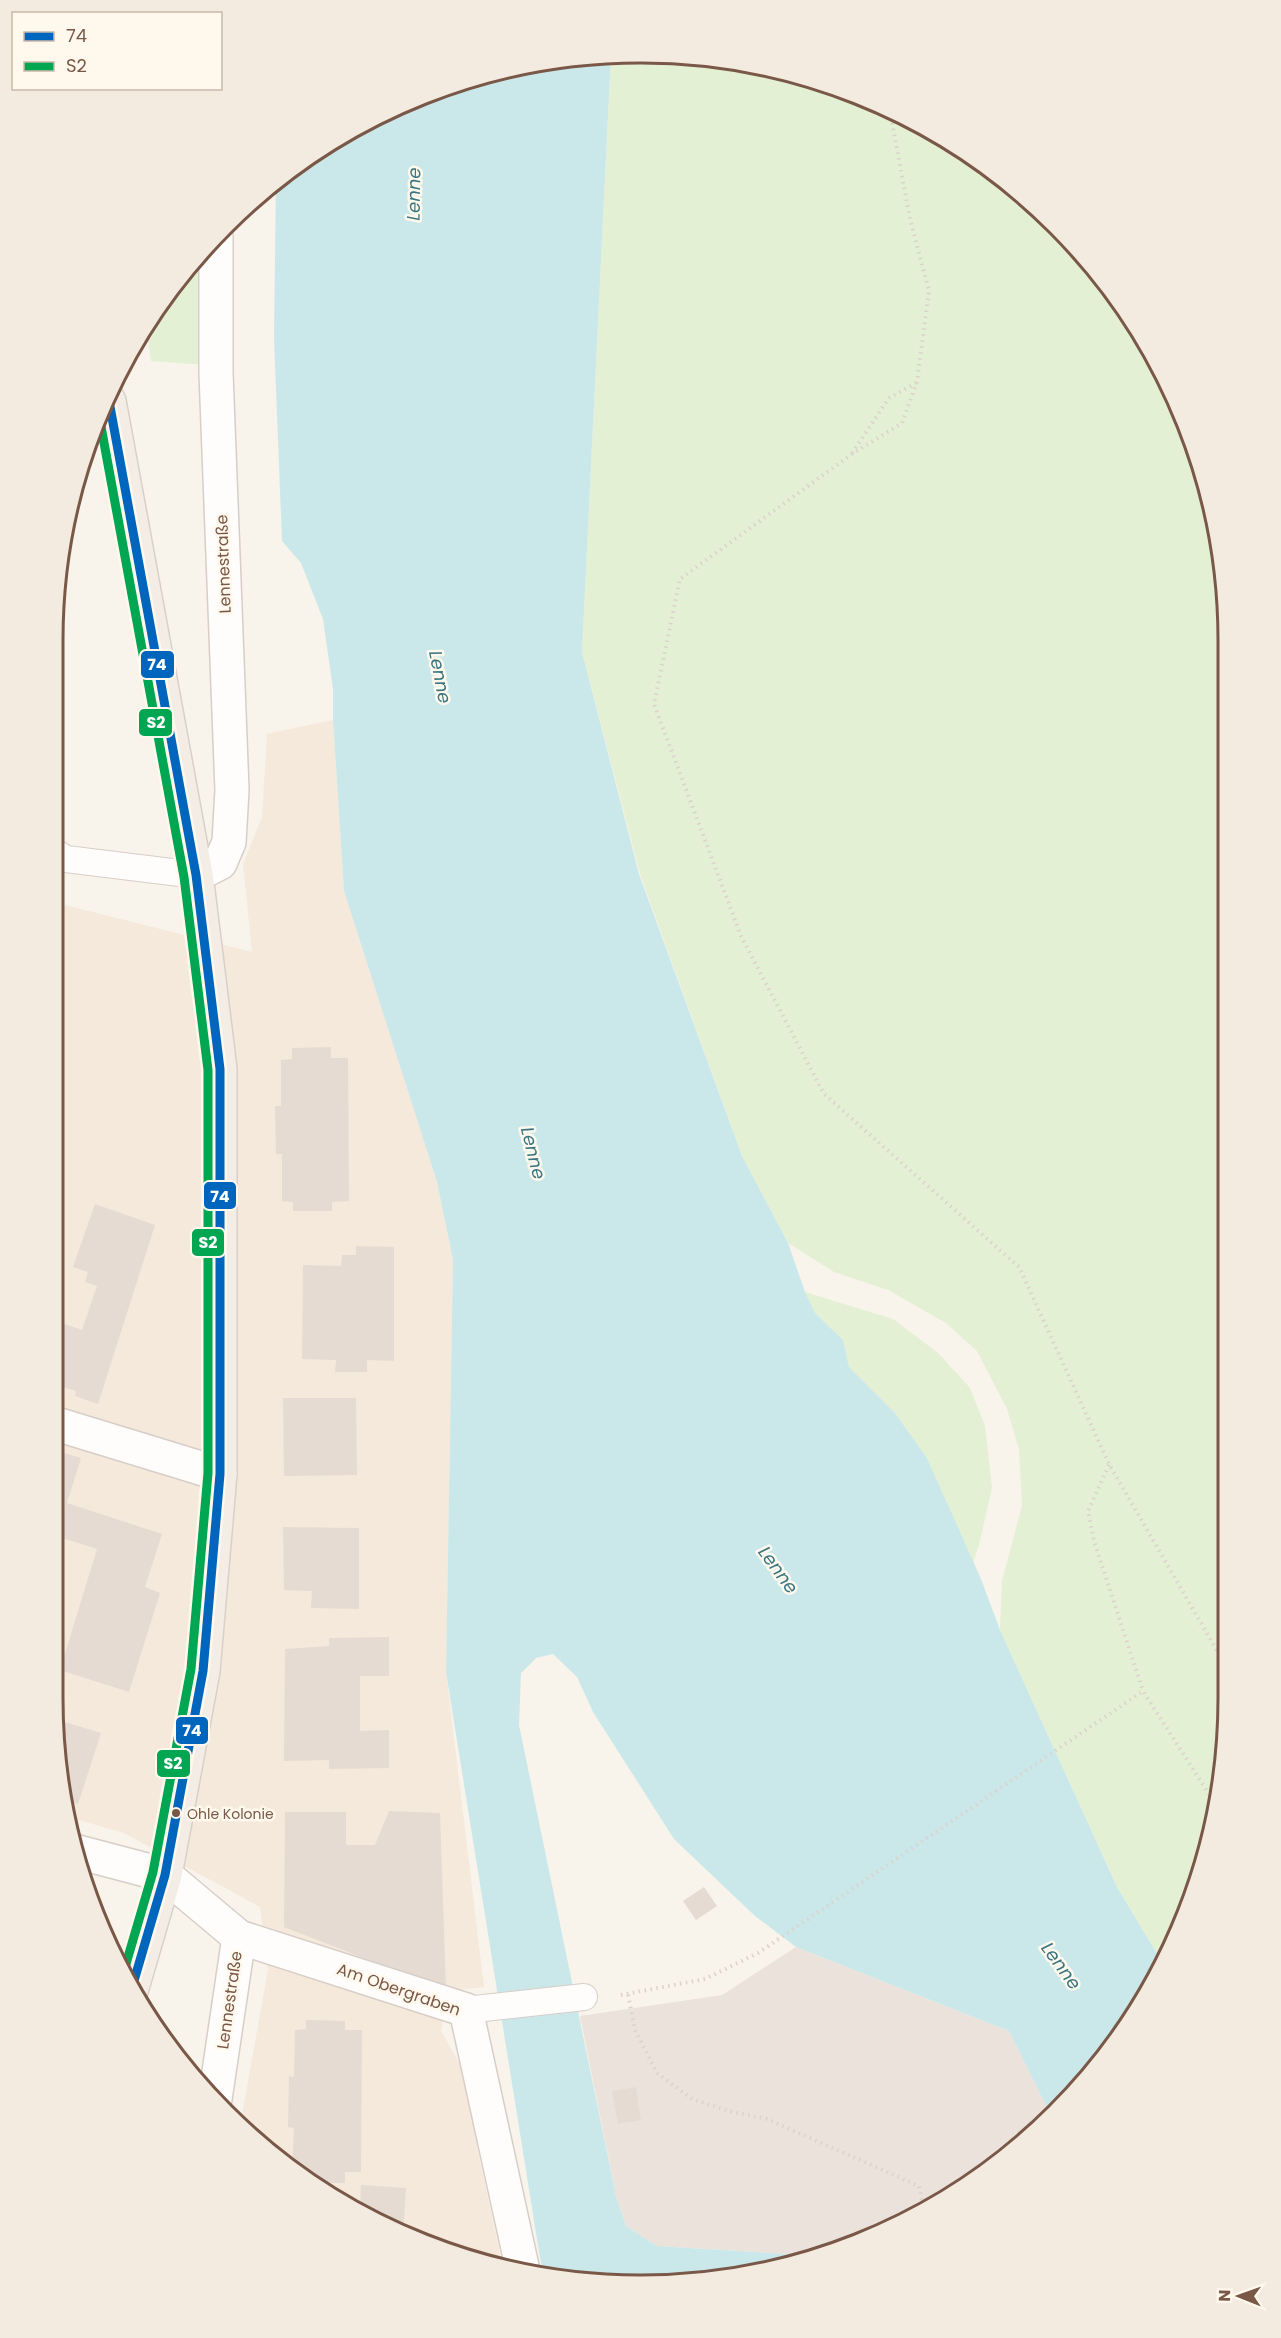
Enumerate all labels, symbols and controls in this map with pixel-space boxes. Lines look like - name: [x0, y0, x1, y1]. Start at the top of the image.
- legend: [12, 12, 222, 90]
- text: 74: [66, 23, 87, 48]
- text: S2: [66, 53, 87, 78]
- water label: Lenne: [401, 167, 426, 221]
- street label: Lennestraße: [210, 514, 237, 614]
- water label: Lenne: [423, 648, 458, 705]
- line badge: 74: [140, 650, 175, 679]
- text: 74: [147, 653, 167, 676]
- line badge: S2: [138, 708, 173, 737]
- text: S2: [147, 711, 165, 734]
- water label: Lenne: [515, 1124, 552, 1182]
- line badge: 74: [203, 1181, 237, 1210]
- text: 74: [210, 1185, 230, 1208]
- line badge: S2: [191, 1228, 225, 1257]
- text: S2: [199, 1231, 217, 1254]
- water label: Lenne: [753, 1541, 804, 1599]
- line badge: 74: [175, 1716, 209, 1745]
- text: 74: [182, 1719, 202, 1742]
- line badge: S2: [156, 1749, 191, 1778]
- text: S2: [164, 1752, 182, 1775]
- place label: Ohle Kolonie: [187, 1804, 274, 1824]
- marker: Ohle Kolonie: [170, 1807, 182, 1819]
- water label: Lenne: [1036, 1937, 1087, 1995]
- street label: Lennestraße: [211, 1949, 248, 2051]
- street label: Am Obergraben: [334, 1958, 464, 2021]
- north arrow: [1209, 2266, 1269, 2326]
- text: N: [1213, 2290, 1236, 2302]

